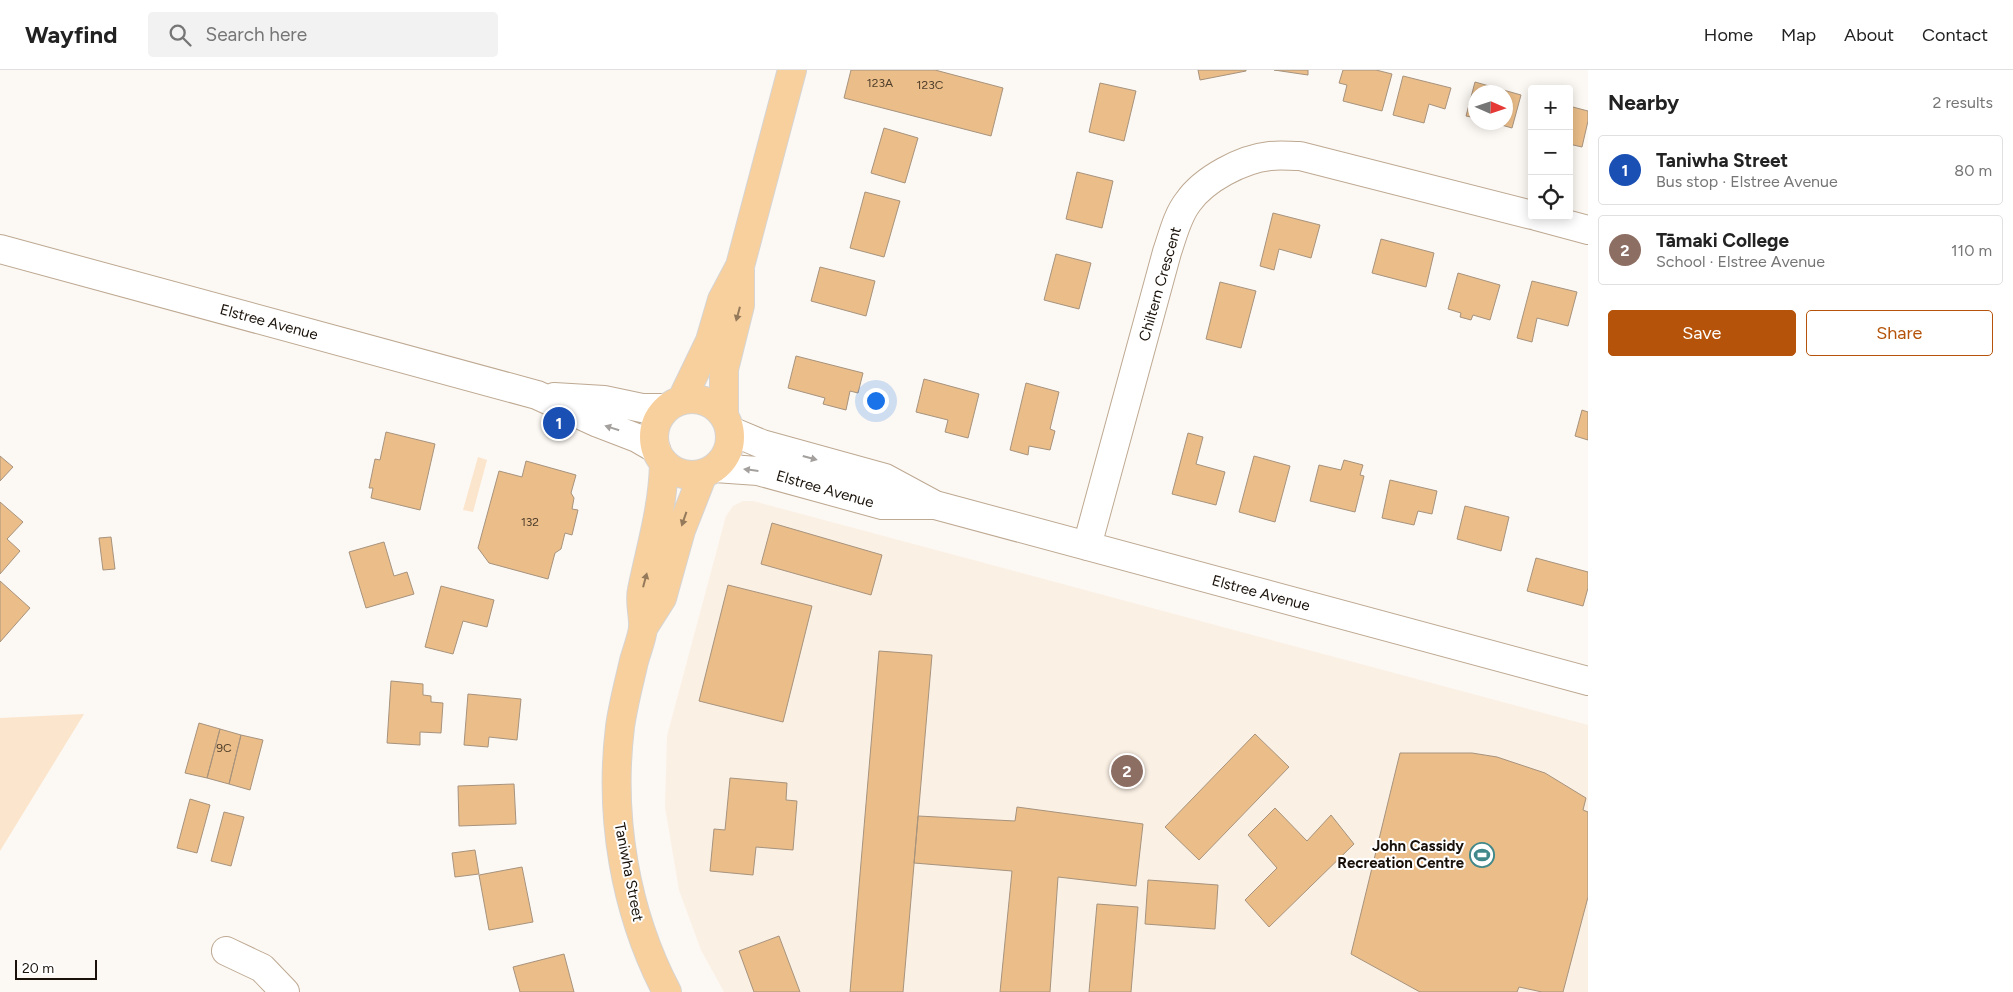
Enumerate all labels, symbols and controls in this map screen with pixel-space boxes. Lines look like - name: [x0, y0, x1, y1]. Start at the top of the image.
- search box: [148, 12, 498, 57]
- text: Wayfind: [25, 20, 118, 49]
- icon: search: [166, 21, 194, 49]
- text: Search here: [206, 23, 307, 46]
- text: Home: [1704, 24, 1753, 46]
- text: Map: [1781, 24, 1816, 46]
- text: About: [1844, 24, 1894, 46]
- text: Contact: [1922, 24, 1988, 46]
- house number: 123A: [867, 76, 893, 90]
- house number: 123C: [917, 78, 944, 92]
- north arrow: [1468, 85, 1513, 130]
- map controls: [1528, 85, 1573, 220]
- button: +: [1528, 85, 1573, 130]
- text: Nearby: [1608, 90, 1679, 115]
- text: 2 results: [1933, 93, 1993, 112]
- button: −: [1528, 130, 1573, 175]
- text: Taniwha Street: [1656, 149, 1788, 172]
- text: 1: [1622, 161, 1628, 180]
- text: 80 m: [1954, 161, 1992, 180]
- text: Bus stop · Elstree Avenue: [1656, 172, 1838, 191]
- button: locate: [1528, 175, 1573, 220]
- street label: Chiltern Crescent: [1135, 224, 1185, 343]
- text: Tāmaki College: [1656, 229, 1789, 252]
- text: 2: [1620, 241, 1630, 260]
- text: 110 m: [1951, 241, 1992, 260]
- text: School · Elstree Avenue: [1656, 252, 1825, 271]
- street label: Elstree Avenue: [218, 300, 320, 344]
- one-way arrow: [734, 306, 742, 321]
- button: Save: [1608, 310, 1796, 356]
- button: Share: [1806, 310, 1993, 356]
- your location: [863, 388, 889, 414]
- pin: 1: [543, 404, 575, 442]
- one-way arrow: [605, 423, 620, 431]
- one-way arrow: [802, 454, 817, 462]
- one-way arrow: [742, 466, 758, 474]
- street label: Elstree Avenue: [774, 466, 876, 512]
- one-way arrow: [680, 512, 688, 527]
- house number: 132: [521, 515, 539, 529]
- street label: Elstree Avenue: [1210, 571, 1312, 615]
- one-way arrow: [641, 572, 649, 587]
- house number: 9C: [216, 741, 232, 755]
- pin: 2: [1111, 752, 1143, 790]
- street label: Taniwha Street: [611, 821, 647, 923]
- place label: John Cassidy Recreation Centre: [1337, 837, 1465, 872]
- sports icon: John Cassidy Recreation Centre: [1469, 842, 1495, 868]
- scale bar: [15, 957, 98, 980]
- text: 20 m: [22, 960, 54, 977]

